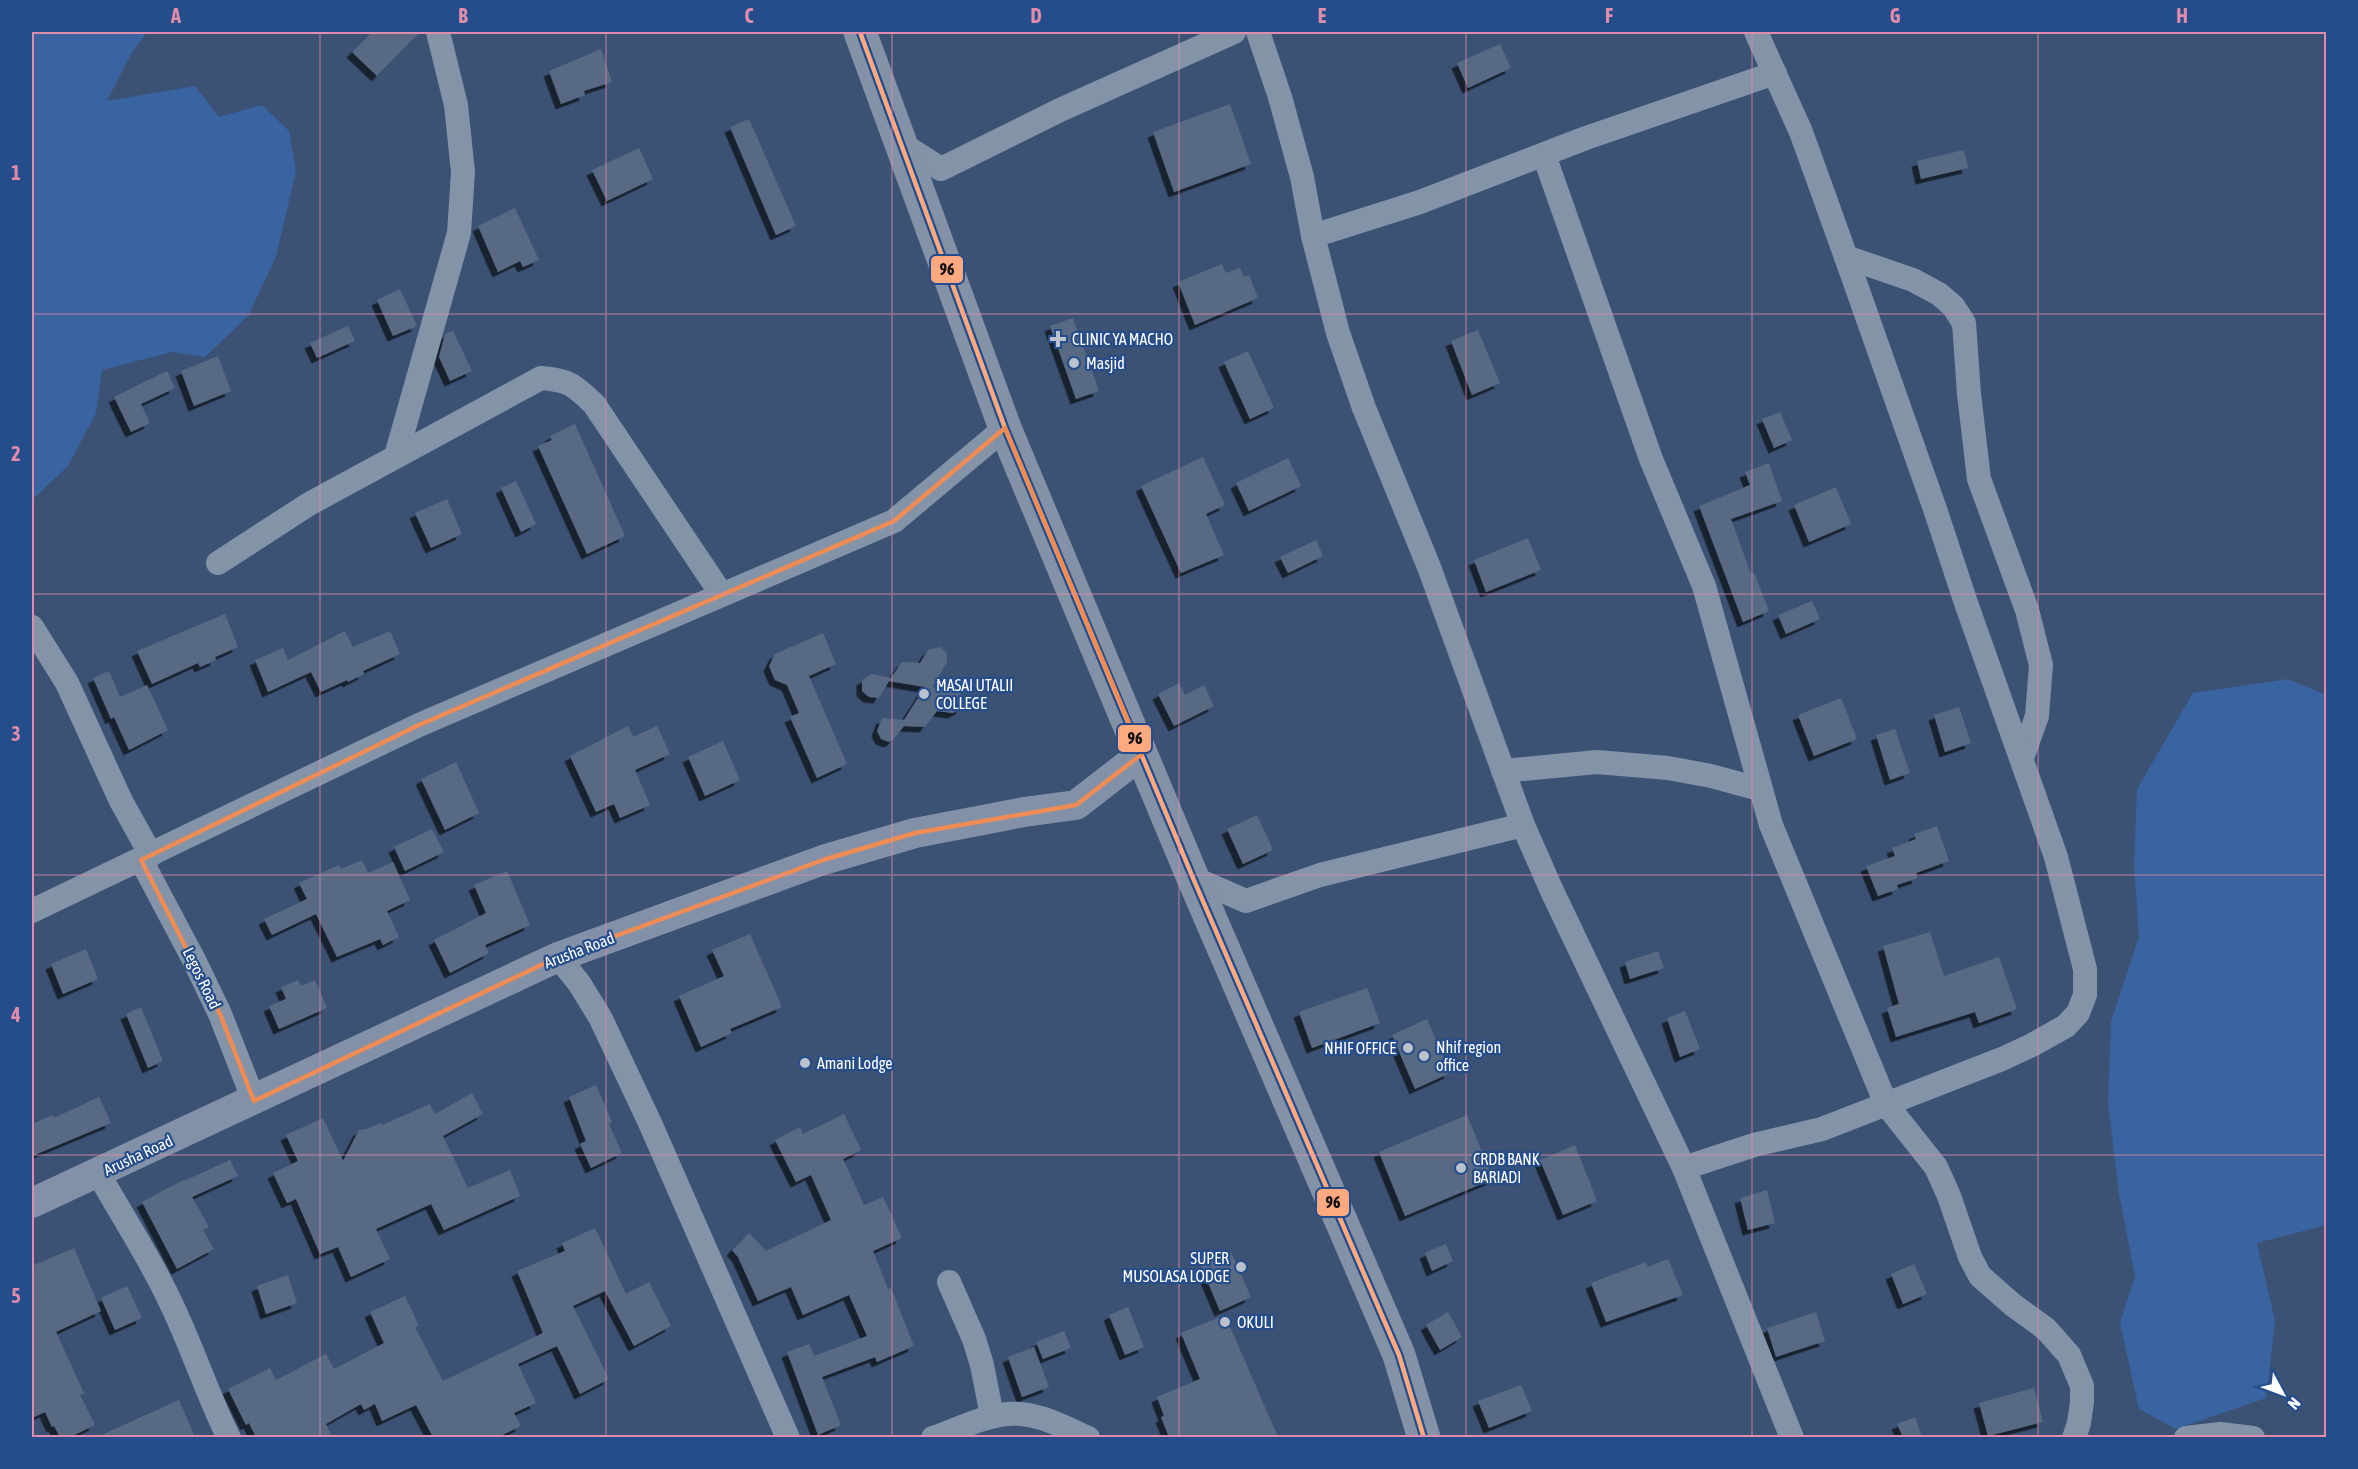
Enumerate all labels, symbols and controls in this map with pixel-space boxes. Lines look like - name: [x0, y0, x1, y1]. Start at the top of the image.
- text: A: [170, 4, 181, 27]
- text: B: [458, 4, 468, 27]
- text: C: [745, 4, 754, 27]
- text: D: [1030, 4, 1042, 27]
- text: E: [1318, 4, 1327, 27]
- text: F: [1605, 4, 1613, 27]
- text: G: [1890, 4, 1901, 27]
- text: H: [2176, 4, 2188, 27]
- text: 1: [11, 161, 21, 184]
- line badge: 96: [930, 255, 964, 284]
- text: 96: [939, 260, 955, 278]
- marker: CLINIC YA MACHO: [1049, 330, 1067, 348]
- place label: CLINIC YA MACHO: [1072, 330, 1173, 348]
- place label: Masjid: [1086, 354, 1125, 373]
- marker: Masjid: [1067, 356, 1081, 370]
- text: 2: [11, 442, 21, 465]
- place label: MASAI UTALII COLLEGE: [936, 676, 1013, 712]
- marker: MASAI UTALII COLLEGE: [917, 687, 931, 701]
- text: 3: [11, 722, 21, 745]
- line badge: 96: [1117, 724, 1152, 753]
- text: 96: [1127, 729, 1143, 747]
- street label: Arusha Road: [541, 928, 617, 972]
- street label: Legos Road: [179, 944, 225, 1012]
- text: 4: [10, 1003, 21, 1026]
- place label: Nhif region office: [1436, 1038, 1501, 1074]
- place label: NHIF OFFICE: [1324, 1039, 1396, 1057]
- marker: NHIF OFFICE: [1401, 1041, 1415, 1055]
- marker: Nhif region office: [1417, 1049, 1431, 1063]
- place label: Amani Lodge: [817, 1054, 893, 1073]
- marker: Amani Lodge: [798, 1056, 812, 1070]
- street label: Arusha Road: [101, 1131, 175, 1179]
- place label: CRDB BANK BARIADI: [1473, 1150, 1540, 1186]
- marker: CRDB BANK BARIADI: [1454, 1161, 1468, 1175]
- line badge: 96: [1316, 1188, 1350, 1217]
- text: 96: [1325, 1193, 1341, 1211]
- place label: SUPER MUSOLASA LODGE: [1123, 1249, 1229, 1285]
- marker: SUPER MUSOLASA LODGE: [1234, 1260, 1248, 1274]
- text: 5: [11, 1284, 21, 1307]
- place label: OKULI: [1237, 1313, 1274, 1331]
- marker: OKULI: [1218, 1315, 1232, 1329]
- north arrow: [2253, 1364, 2313, 1424]
- text: N: [2284, 1394, 2304, 1413]

